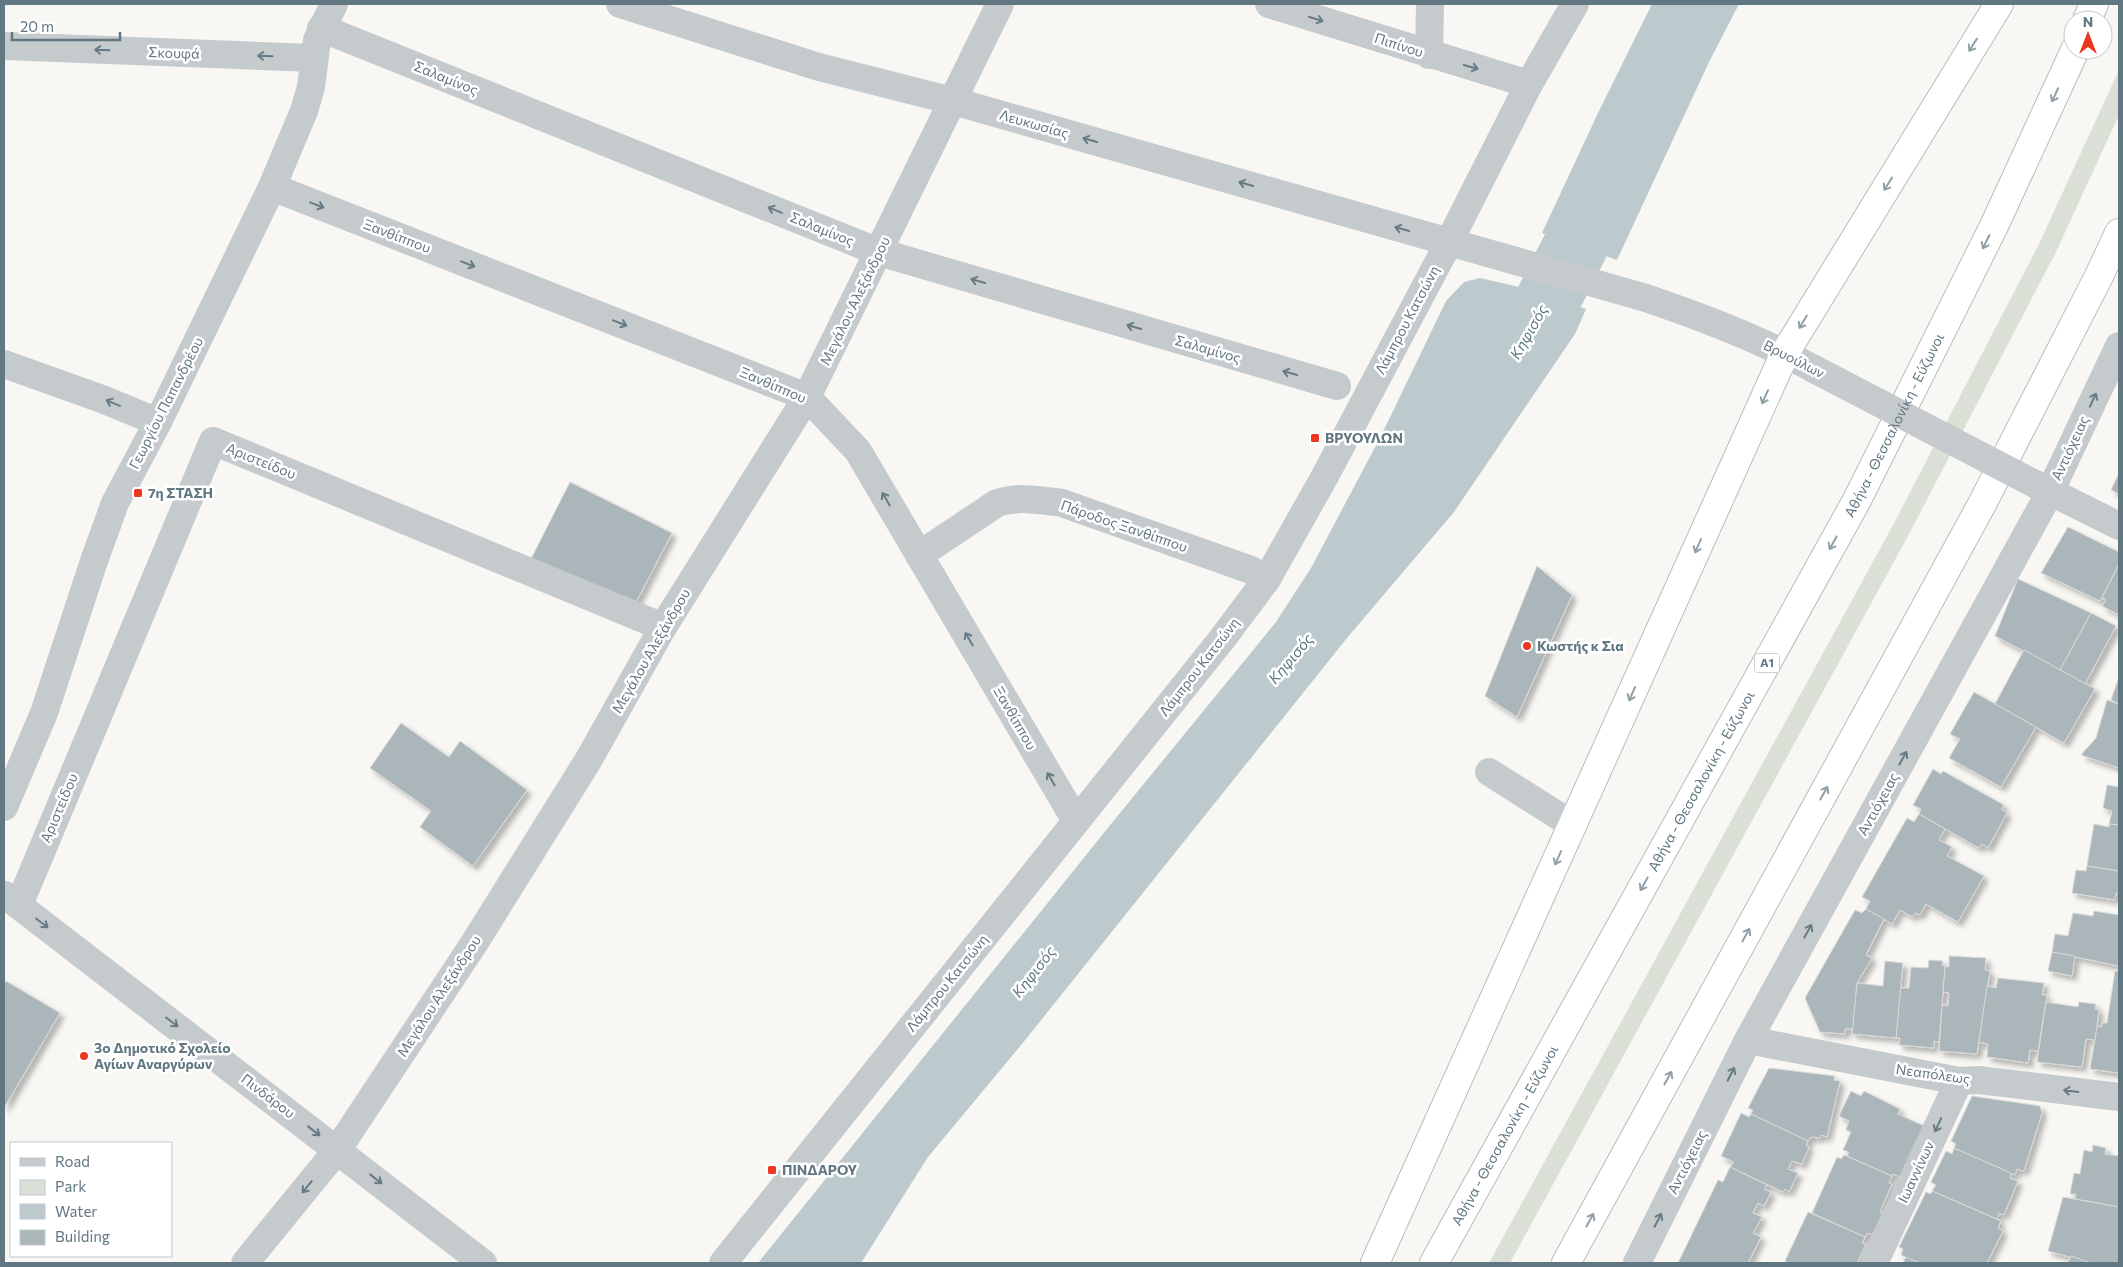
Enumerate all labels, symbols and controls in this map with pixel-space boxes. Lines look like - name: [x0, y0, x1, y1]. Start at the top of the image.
- scale bar: [12, 10, 120, 42]
- north arrow: [2063, 10, 2113, 60]
- text: N: [2083, 13, 2093, 30]
- one-way arrow: [1307, 14, 1323, 24]
- text: 20 m: [20, 17, 54, 35]
- street label: Πιπίνου: [1373, 29, 1426, 60]
- one-way arrow: [1968, 38, 1978, 52]
- street label: Σκουφά: [148, 43, 200, 62]
- one-way arrow: [95, 45, 111, 55]
- one-way arrow: [257, 51, 273, 61]
- street label: Σαλαμίνος: [412, 57, 481, 98]
- one-way arrow: [1463, 62, 1479, 72]
- one-way arrow: [2049, 87, 2059, 102]
- street label: Λευκωσίας: [998, 106, 1071, 142]
- one-way arrow: [1082, 134, 1098, 144]
- one-way arrow: [1883, 176, 1893, 190]
- one-way arrow: [1238, 179, 1254, 189]
- one-way arrow: [309, 200, 324, 210]
- one-way arrow: [768, 205, 783, 215]
- street label: Σαλαμίνος: [788, 208, 857, 249]
- street label: Ξανθίππου: [361, 215, 433, 256]
- one-way arrow: [1395, 224, 1411, 233]
- street label: Μεγάλου Αλεξάνδρου: [816, 234, 893, 368]
- one-way arrow: [1981, 234, 1991, 249]
- one-way arrow: [460, 260, 476, 269]
- street label: Λάμπρου Κατσώνη: [1371, 263, 1442, 377]
- one-way arrow: [970, 275, 986, 285]
- water label: Κηφισός: [1505, 301, 1551, 362]
- one-way arrow: [1798, 315, 1808, 329]
- one-way arrow: [612, 320, 627, 329]
- one-way arrow: [1126, 321, 1142, 331]
- street label: Αθήνα - Θεσσαλονίκη - Εύζωνοι: [1840, 329, 1947, 520]
- street label: Σαλαμίνος: [1173, 331, 1243, 366]
- street label: Γεωργίου Παπανδρέου: [125, 334, 206, 472]
- street label: Βρυούλων: [1761, 336, 1827, 381]
- street label: Ξανθίππου: [737, 363, 809, 406]
- one-way arrow: [1282, 367, 1298, 377]
- one-way arrow: [1759, 389, 1769, 404]
- one-way arrow: [2089, 393, 2099, 408]
- one-way arrow: [106, 398, 121, 408]
- street label: Αντιόχειας: [2047, 413, 2092, 483]
- place label: ΒΡΥΟΥΛΩΝ: [1325, 429, 1403, 446]
- marker: ΒΡΥΟΥΛΩΝ: [1309, 432, 1321, 444]
- street label: Αριστείδου: [224, 439, 299, 482]
- place label: 7η ΣΤΑΣΗ: [148, 484, 213, 501]
- marker: 7η ΣΤΑΣΗ: [132, 487, 144, 499]
- one-way arrow: [881, 493, 891, 507]
- street label: Πάροδος Ξανθίππου: [1059, 496, 1190, 555]
- one-way arrow: [1828, 535, 1838, 549]
- one-way arrow: [1693, 538, 1703, 553]
- street label: Μεγάλου Αλεξάνδρου: [608, 585, 693, 716]
- street label: Λάμπρου Κατσώνη: [1155, 614, 1242, 719]
- water label: Κηφισός: [1264, 629, 1317, 687]
- one-way arrow: [963, 633, 973, 647]
- place label: Κωστής κ Σια: [1537, 637, 1624, 654]
- marker: Κωστής κ Σια: [1521, 640, 1533, 652]
- road number: Α1: [1754, 654, 1780, 672]
- street label: Ξανθίππου: [990, 683, 1041, 753]
- one-way arrow: [1627, 686, 1636, 701]
- street label: Αθήνα - Θεσσαλονίκη - Εύζωνοι: [1644, 687, 1758, 874]
- one-way arrow: [1898, 751, 1908, 766]
- street label: Αντιόχειας: [1853, 769, 1902, 838]
- street label: Αριστείδου: [36, 770, 81, 845]
- one-way arrow: [1046, 772, 1056, 787]
- one-way arrow: [1819, 785, 1829, 800]
- one-way arrow: [1553, 850, 1563, 865]
- one-way arrow: [1639, 876, 1649, 891]
- one-way arrow: [36, 917, 49, 928]
- one-way arrow: [1803, 924, 1813, 939]
- one-way arrow: [1741, 928, 1751, 943]
- street label: Λάμπρου Κατσώνη: [902, 931, 991, 1035]
- street label: Μεγάλου Αλεξάνδρου: [393, 932, 484, 1060]
- water label: Κηφισός: [1008, 942, 1059, 1000]
- one-way arrow: [165, 1016, 178, 1027]
- place label: 3ο Δημοτικό Σχολείο Αγίων Αναργύρων: [94, 1039, 231, 1072]
- street label: Αθήνα - Θεσσαλονίκη - Εύζωνοι: [1448, 1041, 1562, 1228]
- marker: 3ο Δημοτικό Σχολείο Αγίων Αναργύρων: [78, 1050, 90, 1062]
- street label: Νεαπόλεως: [1895, 1060, 1971, 1087]
- one-way arrow: [1726, 1067, 1736, 1082]
- street label: Πινδάρου: [238, 1070, 299, 1121]
- one-way arrow: [1664, 1071, 1673, 1086]
- one-way arrow: [2063, 1086, 2079, 1096]
- one-way arrow: [1933, 1117, 1943, 1132]
- one-way arrow: [308, 1126, 321, 1137]
- street label: Αντιόχειας: [1663, 1127, 1710, 1197]
- street label: Ιωαννίνων: [1894, 1138, 1937, 1205]
- legend: [10, 1142, 172, 1257]
- text: Road: [55, 1152, 90, 1170]
- place label: ΠΙΝΔΑΡΟΥ: [782, 1161, 858, 1178]
- marker: ΠΙΝΔΑΡΟΥ: [766, 1164, 778, 1176]
- one-way arrow: [369, 1174, 382, 1185]
- text: Park: [55, 1177, 86, 1195]
- one-way arrow: [302, 1180, 313, 1193]
- text: Water: [55, 1202, 97, 1220]
- one-way arrow: [1653, 1212, 1663, 1227]
- one-way arrow: [1585, 1213, 1595, 1228]
- text: Building: [55, 1227, 110, 1245]

